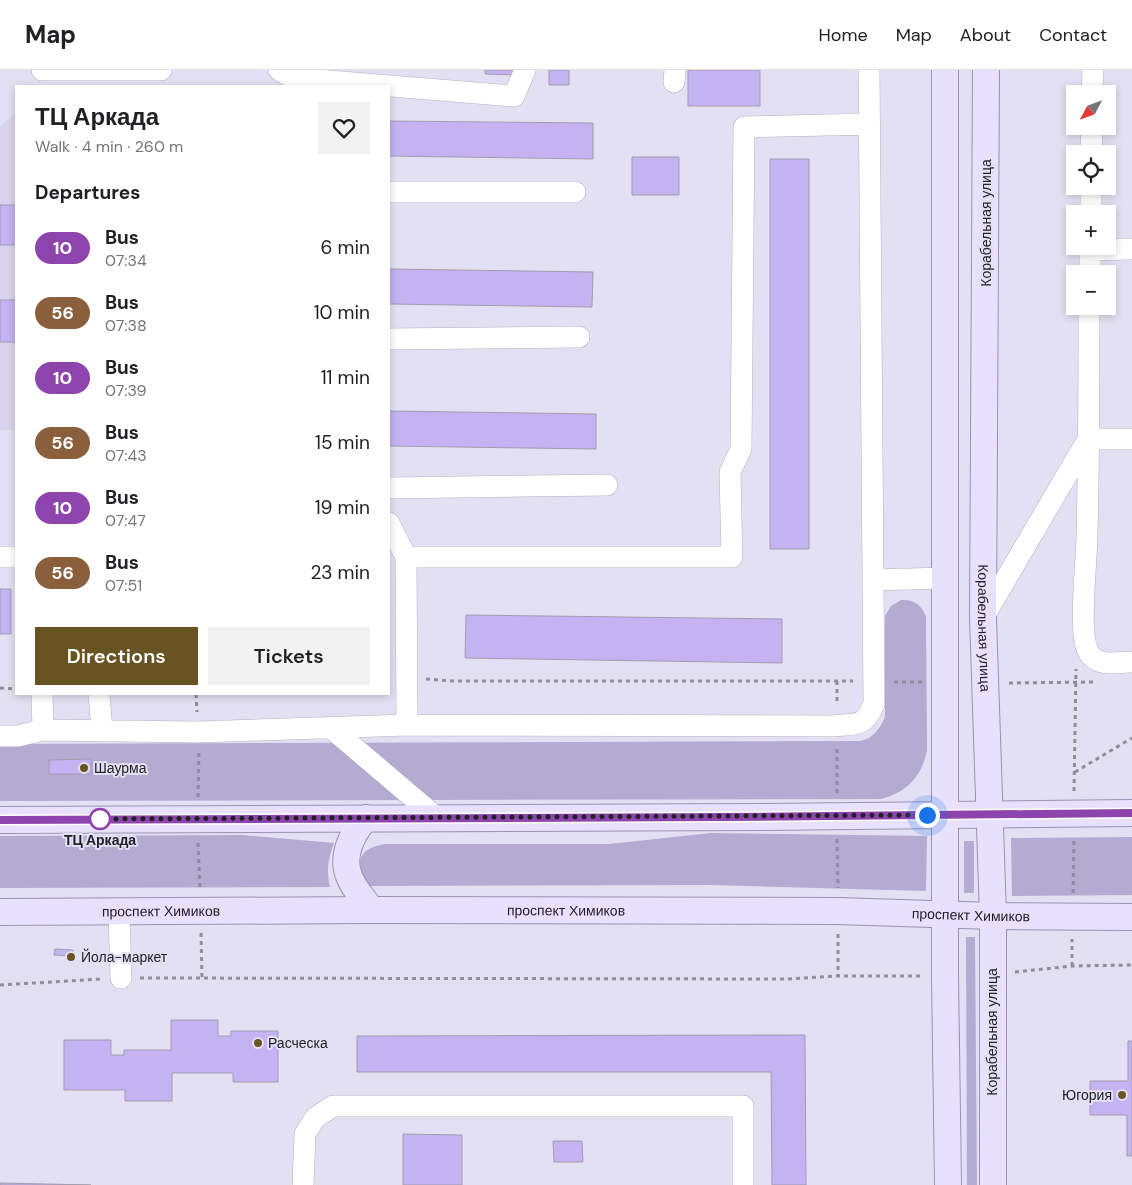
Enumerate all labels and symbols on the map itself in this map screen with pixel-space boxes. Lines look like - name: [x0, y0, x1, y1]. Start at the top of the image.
- north arrow: [1066, 85, 1116, 135]
- street label: Корабельная улица: [977, 159, 995, 287]
- street label: Корабельная улица: [974, 564, 994, 692]
- place label: Шаурма: [94, 759, 147, 777]
- marker: Шаурма: [78, 762, 90, 774]
- your location: [915, 803, 940, 828]
- marker: ТЦ Аркада: [89, 808, 111, 830]
- place label: ТЦ Аркада: [64, 831, 136, 849]
- street label: проспект Химиков: [507, 901, 625, 920]
- street label: проспект Химиков: [102, 902, 220, 920]
- street label: проспект Химиков: [912, 904, 1030, 925]
- place label: Йола-маркет: [81, 948, 168, 966]
- marker: Йола-маркет: [65, 951, 77, 963]
- street label: Корабельная улица: [983, 968, 1001, 1096]
- place label: Расческа: [268, 1034, 328, 1052]
- marker: Расческа: [252, 1037, 264, 1049]
- place label: Югория: [1062, 1086, 1112, 1104]
- marker: Югория: [1116, 1089, 1128, 1101]

